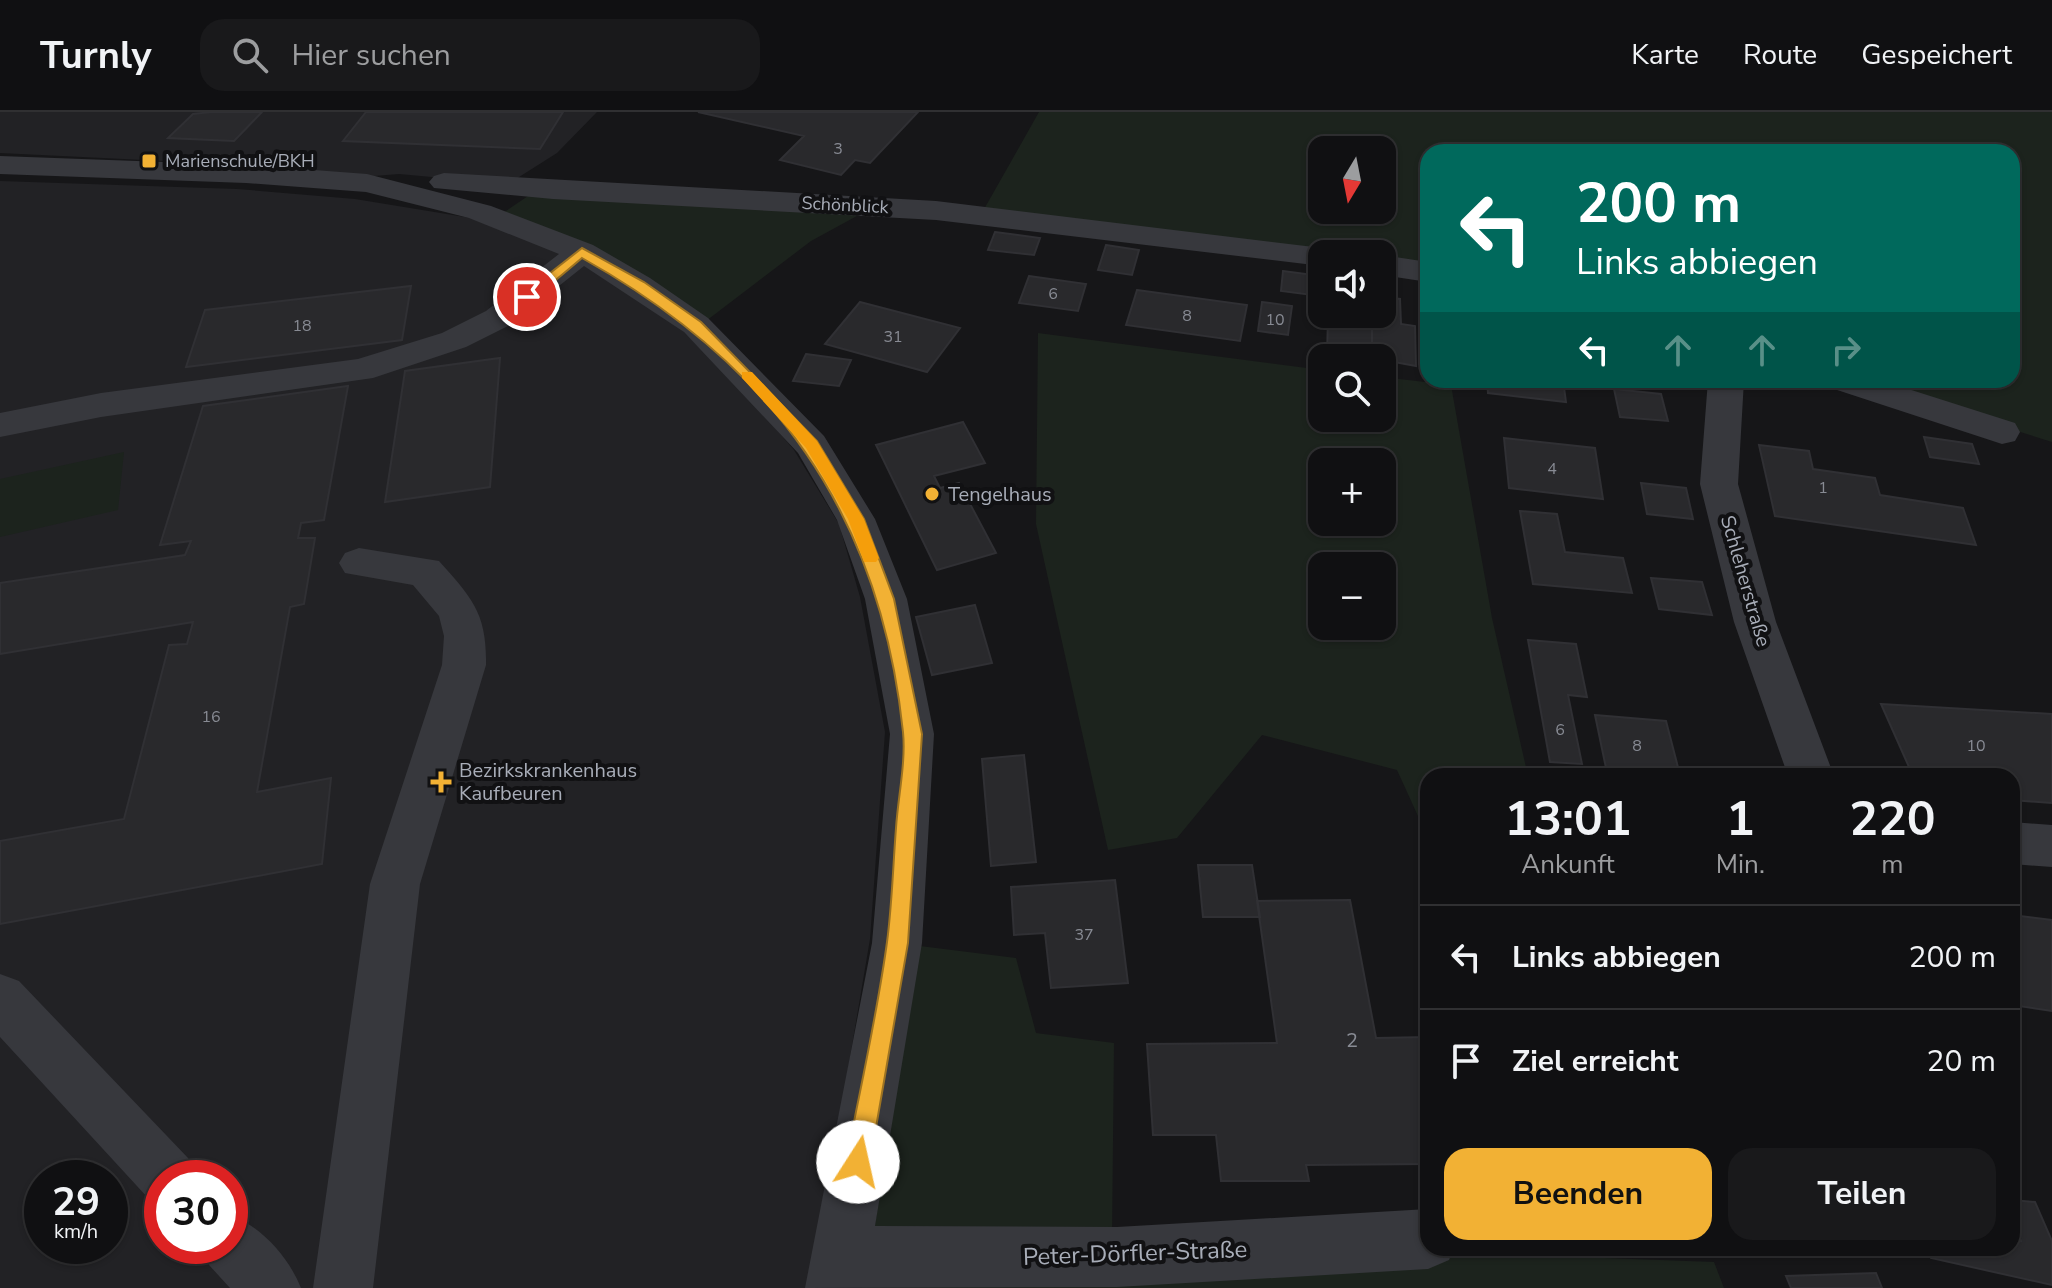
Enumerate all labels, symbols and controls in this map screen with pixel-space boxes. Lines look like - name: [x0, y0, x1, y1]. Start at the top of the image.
- search box: [200, 19, 760, 91]
- text: Turnly: [40, 30, 152, 81]
- icon: search: [228, 33, 272, 77]
- text: Hier suchen: [292, 35, 451, 76]
- text: Karte: [1631, 36, 1699, 74]
- text: Route: [1743, 36, 1817, 74]
- text: Gespeichert: [1861, 36, 2012, 74]
- north arrow: [1308, 136, 1396, 224]
- map controls: [1308, 136, 1396, 640]
- house number: 3: [833, 138, 843, 160]
- place label: Marienschule/BKH: [165, 149, 315, 173]
- marker: Marienschule/BKH: [140, 152, 158, 170]
- text: 200 m: [1576, 165, 1741, 242]
- icon: left: [1444, 176, 1548, 280]
- street label: Schönblick: [801, 191, 890, 219]
- text: Links abbiegen: [1576, 238, 1818, 287]
- button: sound: [1308, 240, 1396, 328]
- pin: [493, 263, 561, 331]
- icon: arrive: [505, 275, 549, 319]
- house number: 6: [1048, 283, 1058, 305]
- house number: 8: [1182, 305, 1192, 327]
- house number: 10: [1265, 309, 1285, 331]
- house number: 18: [292, 315, 312, 337]
- house number: 31: [883, 326, 903, 348]
- icon: left: [1572, 328, 1616, 372]
- icon: ahead: [1656, 328, 1700, 372]
- icon: ahead: [1740, 328, 1784, 372]
- icon: right: [1824, 328, 1868, 372]
- button: search: [1308, 344, 1396, 432]
- button: +: [1308, 448, 1396, 536]
- house number: 4: [1547, 458, 1557, 480]
- house number: 1: [1818, 477, 1828, 499]
- place label: Tengelhaus: [948, 481, 1052, 508]
- marker: Tengelhaus: [923, 485, 941, 503]
- street label: Schleherstraße: [1714, 512, 1777, 650]
- button: −: [1308, 552, 1396, 640]
- house number: 16: [201, 706, 221, 728]
- house number: 6: [1555, 719, 1565, 741]
- house number: 8: [1632, 735, 1642, 757]
- house number: 10: [1966, 735, 1986, 757]
- place label: Bezirkskrankenhaus Kaufbeuren: [459, 757, 637, 807]
- marker: Bezirkskrankenhaus Kaufbeuren: [430, 771, 452, 793]
- text: 13:01: [1504, 786, 1631, 852]
- text: 1: [1726, 786, 1755, 852]
- text: 220: [1849, 786, 1936, 852]
- text: Ankunft: [1521, 847, 1615, 882]
- text: Min.: [1716, 847, 1765, 882]
- text: m: [1881, 847, 1904, 882]
- house number: 37: [1074, 924, 1094, 946]
- icon: left: [1444, 935, 1488, 979]
- text: Links abbiegen: [1512, 937, 1721, 978]
- text: 200 m: [1909, 937, 1996, 978]
- house number: 2: [1346, 1027, 1358, 1054]
- icon: arrive: [1444, 1039, 1488, 1083]
- text: Ziel erreicht: [1512, 1041, 1678, 1082]
- text: 20 m: [1927, 1041, 1996, 1082]
- position arrow: [816, 1120, 900, 1204]
- button: Beenden: [1444, 1148, 1712, 1240]
- button: Teilen: [1728, 1148, 1996, 1240]
- speed limit sign: 30: [144, 1160, 248, 1264]
- text: 29: [52, 1175, 100, 1229]
- text: km/h: [54, 1218, 98, 1245]
- street label: Peter-Dörfler-Straße: [1022, 1233, 1248, 1273]

